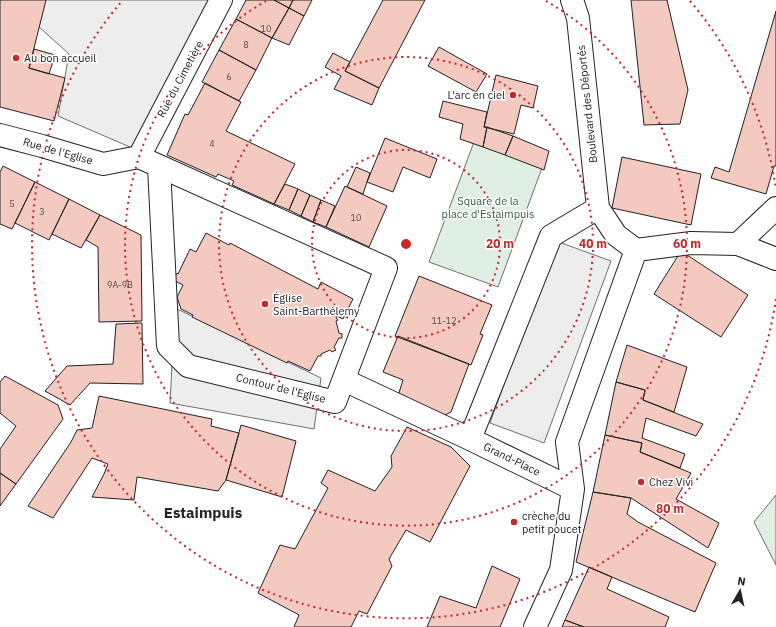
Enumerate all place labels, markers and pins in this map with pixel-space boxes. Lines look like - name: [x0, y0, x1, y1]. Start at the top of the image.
- place label: Au bon accueil: [24, 51, 96, 65]
- marker: Au bon accueil: [11, 53, 21, 63]
- place label: L'arc en ciel: [447, 88, 505, 102]
- marker: L'arc en ciel: [508, 90, 518, 100]
- centre of rings: [399, 237, 413, 251]
- place label: Église Saint-Barthélemy: [273, 291, 360, 318]
- marker: Église Saint-Barthélemy: [260, 299, 270, 309]
- place label: Chez Vivi: [649, 475, 693, 489]
- marker: Chez Vivi: [636, 477, 646, 487]
- place label: crèche du petit poucet: [522, 509, 582, 536]
- marker: crèche du petit poucet: [509, 517, 519, 527]

